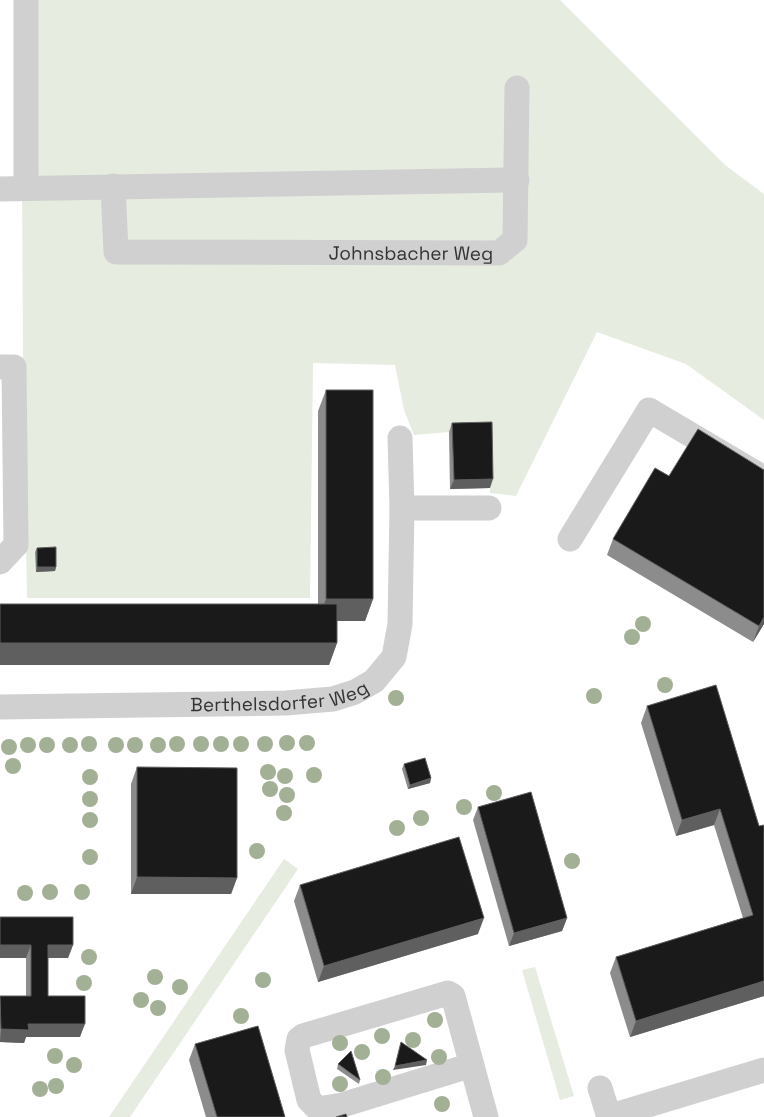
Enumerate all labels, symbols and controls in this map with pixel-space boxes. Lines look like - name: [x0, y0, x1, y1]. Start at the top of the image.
- street label: Johnsbacher Weg: [328, 240, 493, 265]
- street label: Berthelsdorfer Weg: [190, 674, 373, 717]

